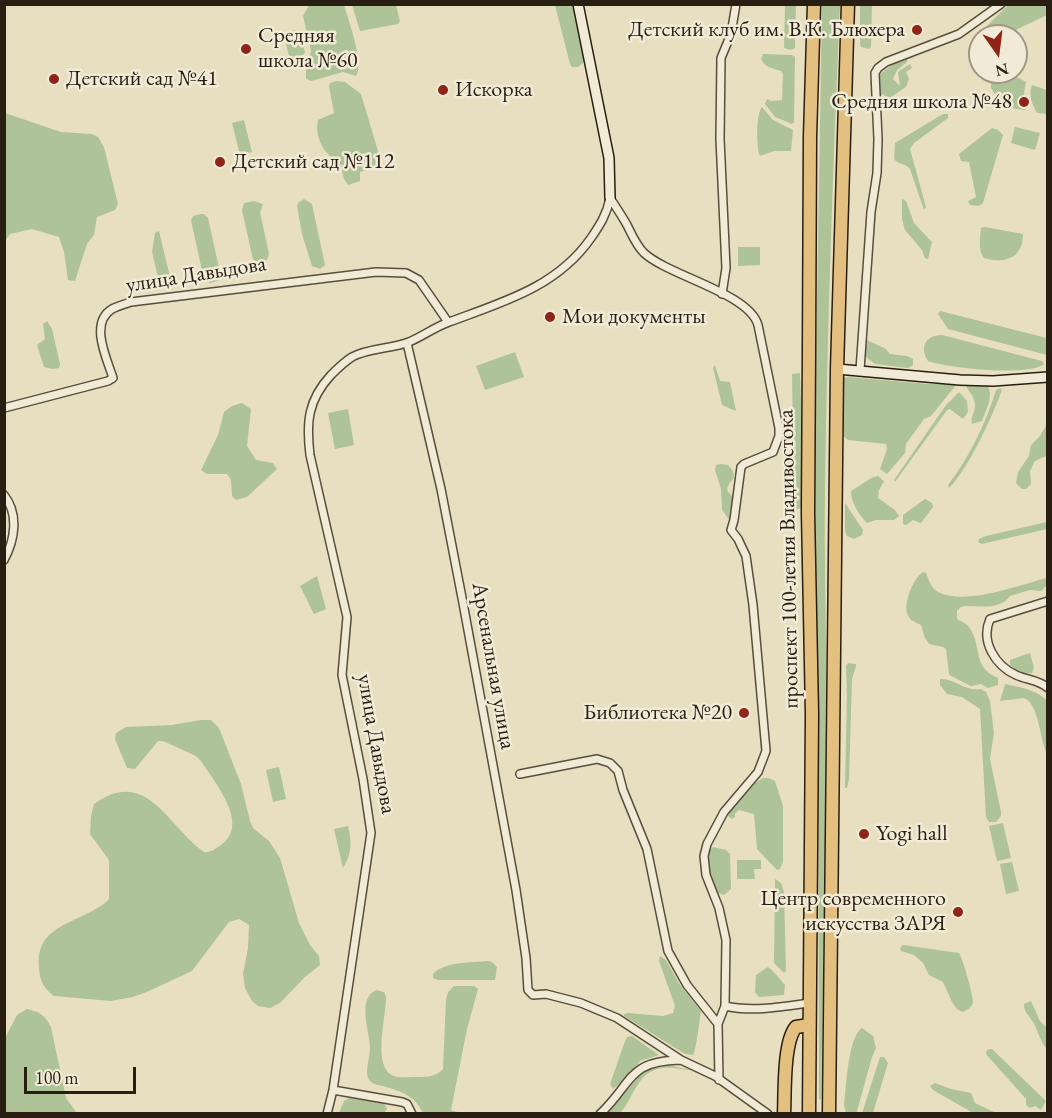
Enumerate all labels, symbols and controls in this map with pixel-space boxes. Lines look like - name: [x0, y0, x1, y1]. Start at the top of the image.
- place label: Детский клуб им. В.К. Блюхера: [628, 17, 905, 43]
- place label: Средняя школа №60: [258, 23, 358, 74]
- marker: Детский клуб им. В.К. Блюхера: [910, 23, 924, 37]
- north arrow: [968, 24, 1028, 84]
- marker: Средняя школа №60: [239, 42, 253, 56]
- text: N: [993, 58, 1011, 82]
- place label: Детский сад №41: [66, 66, 218, 92]
- marker: Детский сад №41: [47, 72, 61, 86]
- place label: Искорка: [455, 77, 533, 103]
- marker: Искорка: [436, 83, 450, 97]
- place label: Средняя школа №48: [831, 89, 1012, 115]
- marker: Средняя школа №48: [1017, 95, 1031, 109]
- place label: Детский сад №112: [232, 149, 394, 175]
- marker: Детский сад №112: [213, 155, 227, 169]
- street label: улица Давыдова: [124, 251, 268, 299]
- place label: Мои документы: [562, 304, 706, 330]
- marker: Мои документы: [543, 310, 557, 324]
- street label: проспект 100-летия Владивостока: [773, 409, 805, 709]
- street label: Арсенальная улица: [465, 581, 521, 751]
- street label: улица Давыдова: [351, 672, 401, 816]
- place label: Библиотека №20: [583, 700, 732, 726]
- marker: Библиотека №20: [737, 706, 751, 720]
- place label: Yogi hall: [876, 821, 947, 847]
- marker: Yogi hall: [857, 827, 871, 841]
- place label: Центр современного искусства ЗАРЯ: [760, 886, 946, 938]
- marker: Центр современного искусства ЗАРЯ: [951, 905, 965, 919]
- scale bar: [27, 1055, 140, 1093]
- text: 100 m: [35, 1066, 79, 1089]

